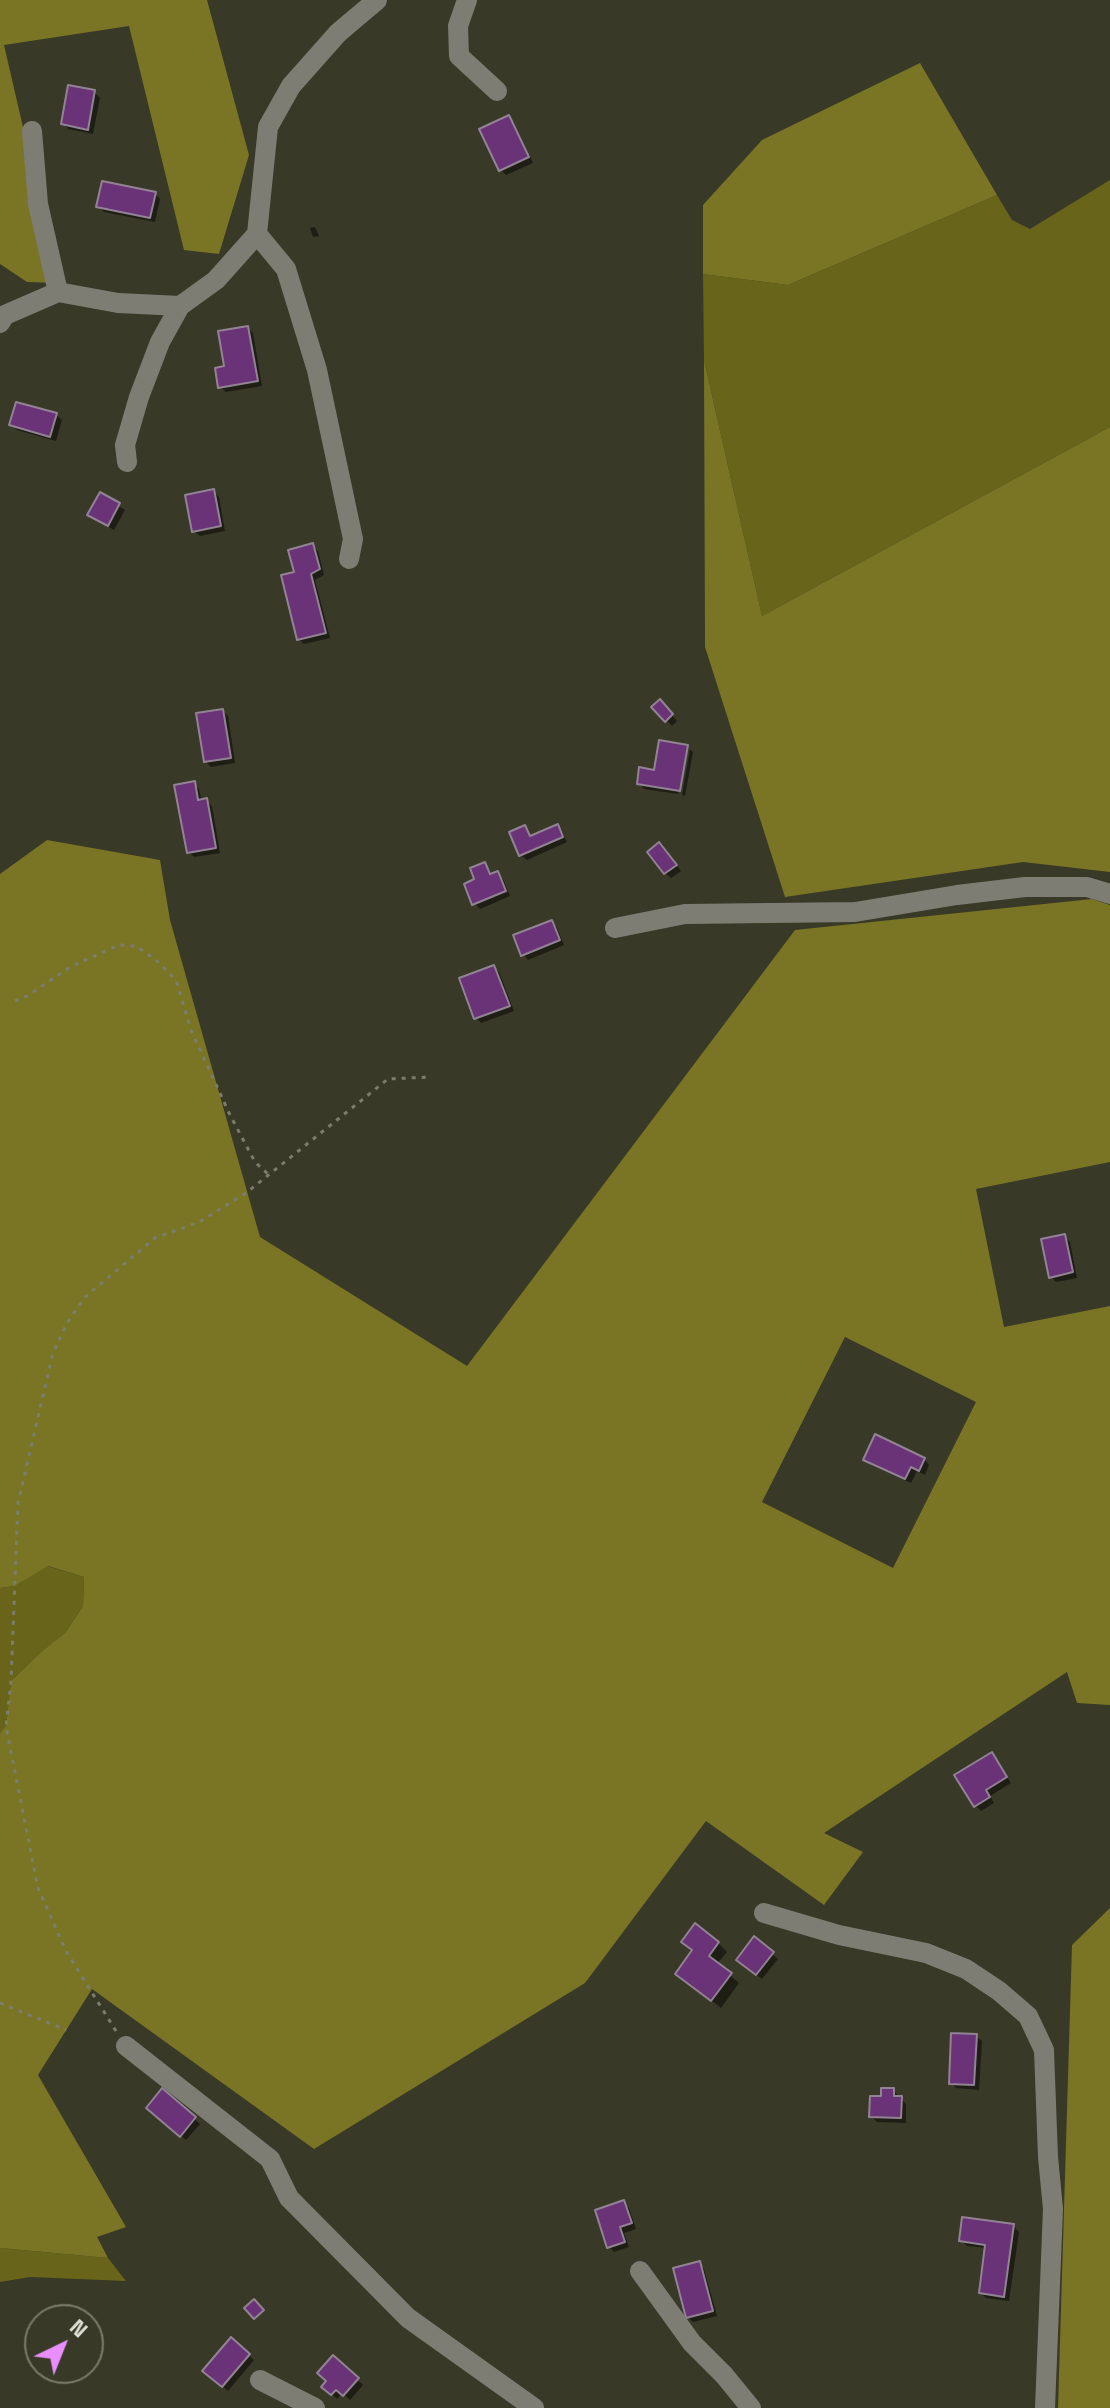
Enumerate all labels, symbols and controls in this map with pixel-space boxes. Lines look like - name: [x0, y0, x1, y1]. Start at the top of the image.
- north arrow: [24, 2304, 104, 2384]
- text: N: [64, 2313, 94, 2343]

